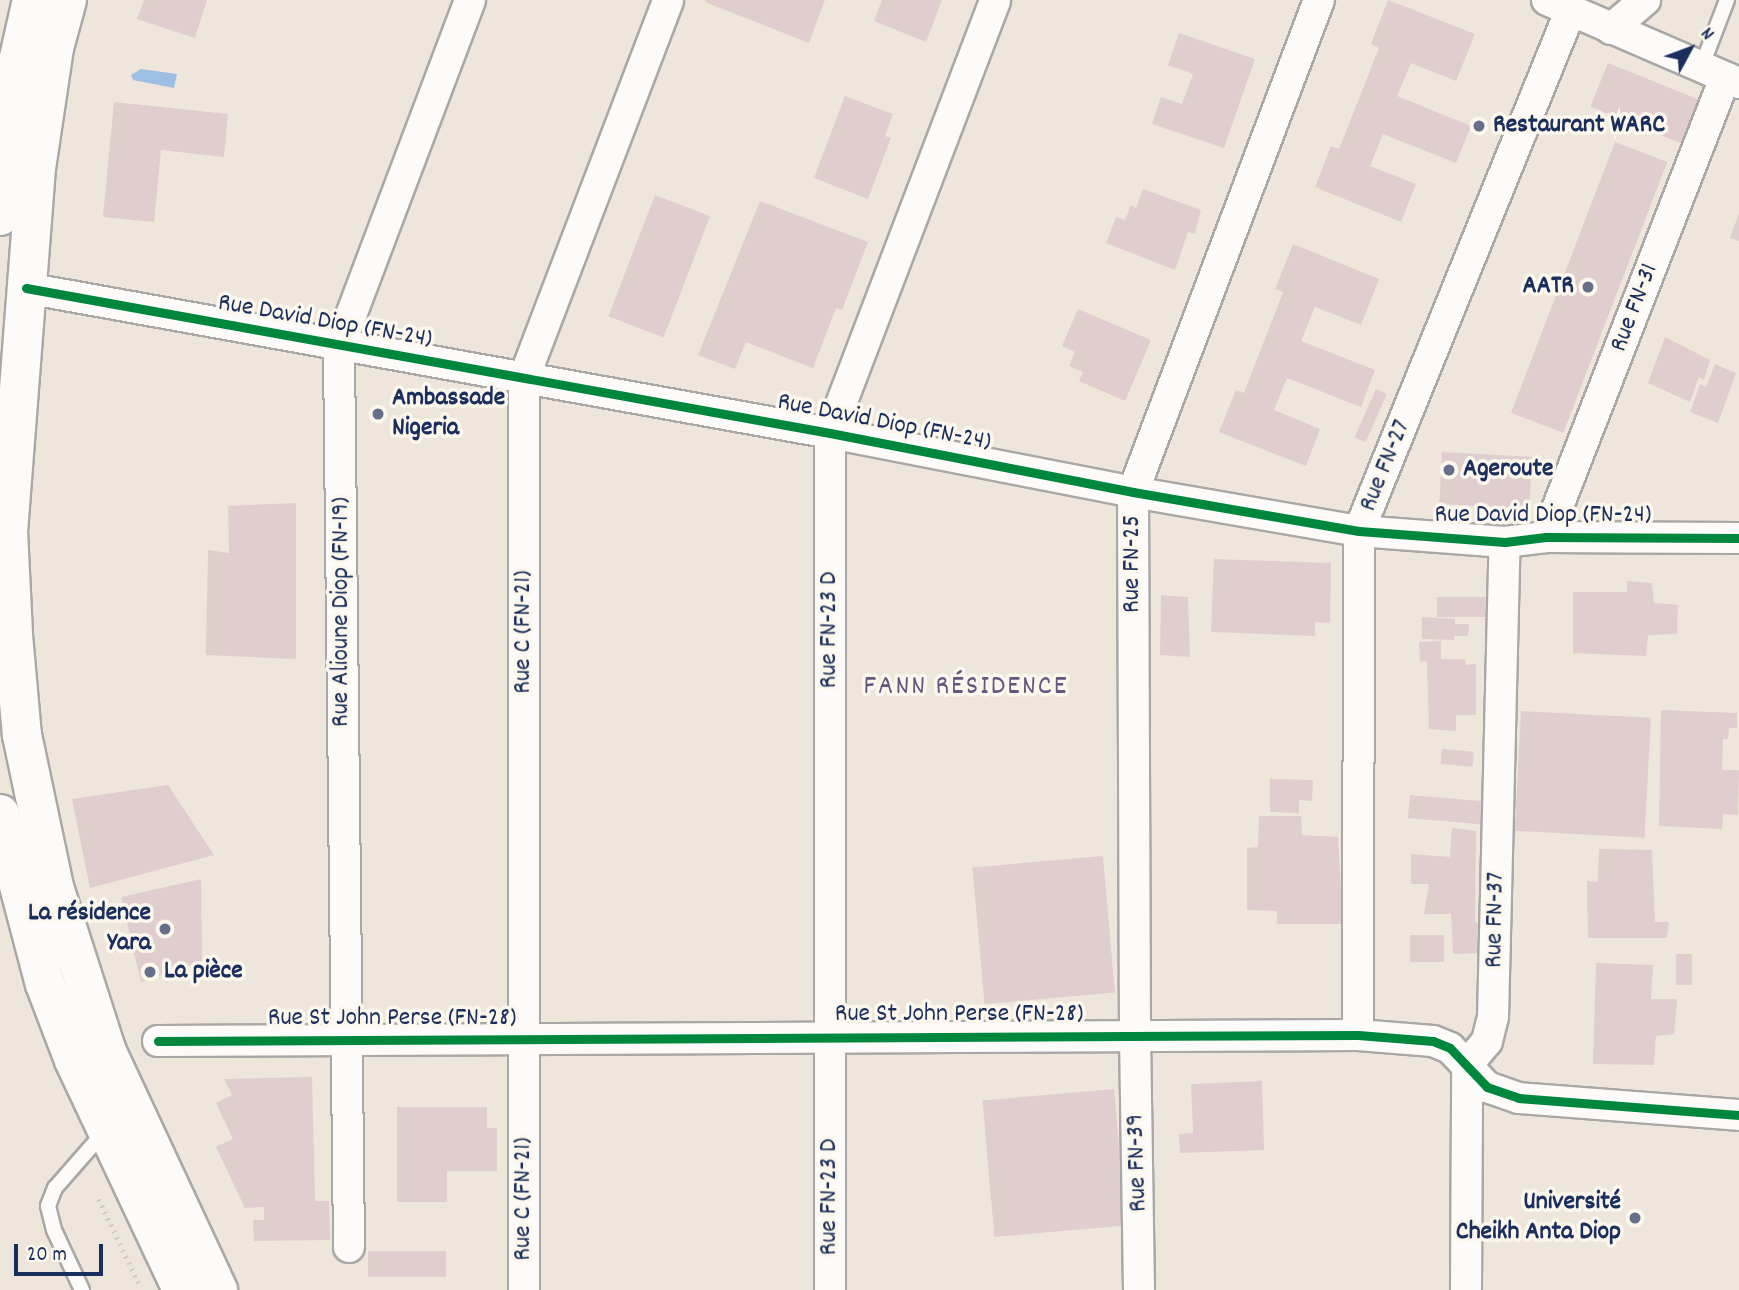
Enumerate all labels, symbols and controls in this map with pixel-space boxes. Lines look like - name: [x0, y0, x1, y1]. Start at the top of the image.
- north arrow: [1655, 14, 1725, 84]
- text: N: [1693, 22, 1719, 47]
- place label: Restaurant WARC: [1493, 110, 1665, 142]
- marker: Restaurant WARC: [1471, 118, 1487, 134]
- street label: Rue FN-31: [1604, 260, 1666, 356]
- place label: AATR: [1523, 271, 1574, 303]
- marker: AATR: [1580, 279, 1596, 295]
- street label: Rue David Diop (FN-24): [216, 288, 434, 356]
- place label: Ambassade Nigeria: [392, 383, 505, 444]
- street label: Rue David Diop (FN-24): [775, 387, 993, 459]
- marker: Ambassade Nigeria: [370, 406, 386, 422]
- street label: Rue FN-27: [1354, 416, 1418, 516]
- place label: Ageroute: [1463, 454, 1553, 486]
- marker: Ageroute: [1441, 462, 1457, 478]
- street label: Rue Alioune Diop (FN-19): [326, 497, 358, 727]
- street label: Rue David Diop (FN-24): [1435, 500, 1651, 532]
- street label: Rue FN-25: [1117, 515, 1149, 613]
- street label: Rue C (FN-21): [508, 570, 540, 694]
- street label: Rue FN-23 D: [814, 572, 846, 688]
- district label: FANN RÉSIDENCE: [865, 671, 1067, 705]
- street label: Rue FN-37: [1480, 872, 1512, 968]
- place label: La résidence Yara: [28, 898, 151, 960]
- marker: La résidence Yara: [157, 921, 173, 937]
- place label: La pièce: [164, 956, 243, 988]
- marker: La pièce: [142, 964, 158, 980]
- street label: Rue St John Perse (FN-28): [835, 999, 1083, 1031]
- street label: Rue St John Perse (FN-28): [268, 1003, 516, 1035]
- street label: Rue FN-39: [1121, 1113, 1155, 1213]
- street label: Rue C (FN-21): [508, 1137, 540, 1261]
- street label: Rue FN-23 D: [814, 1139, 846, 1255]
- place label: Université Cheikh Anta Diop: [1456, 1187, 1621, 1248]
- marker: Université Cheikh Anta Diop: [1627, 1210, 1643, 1226]
- scale bar: [18, 1230, 107, 1274]
- text: 20 m: [27, 1241, 67, 1271]

